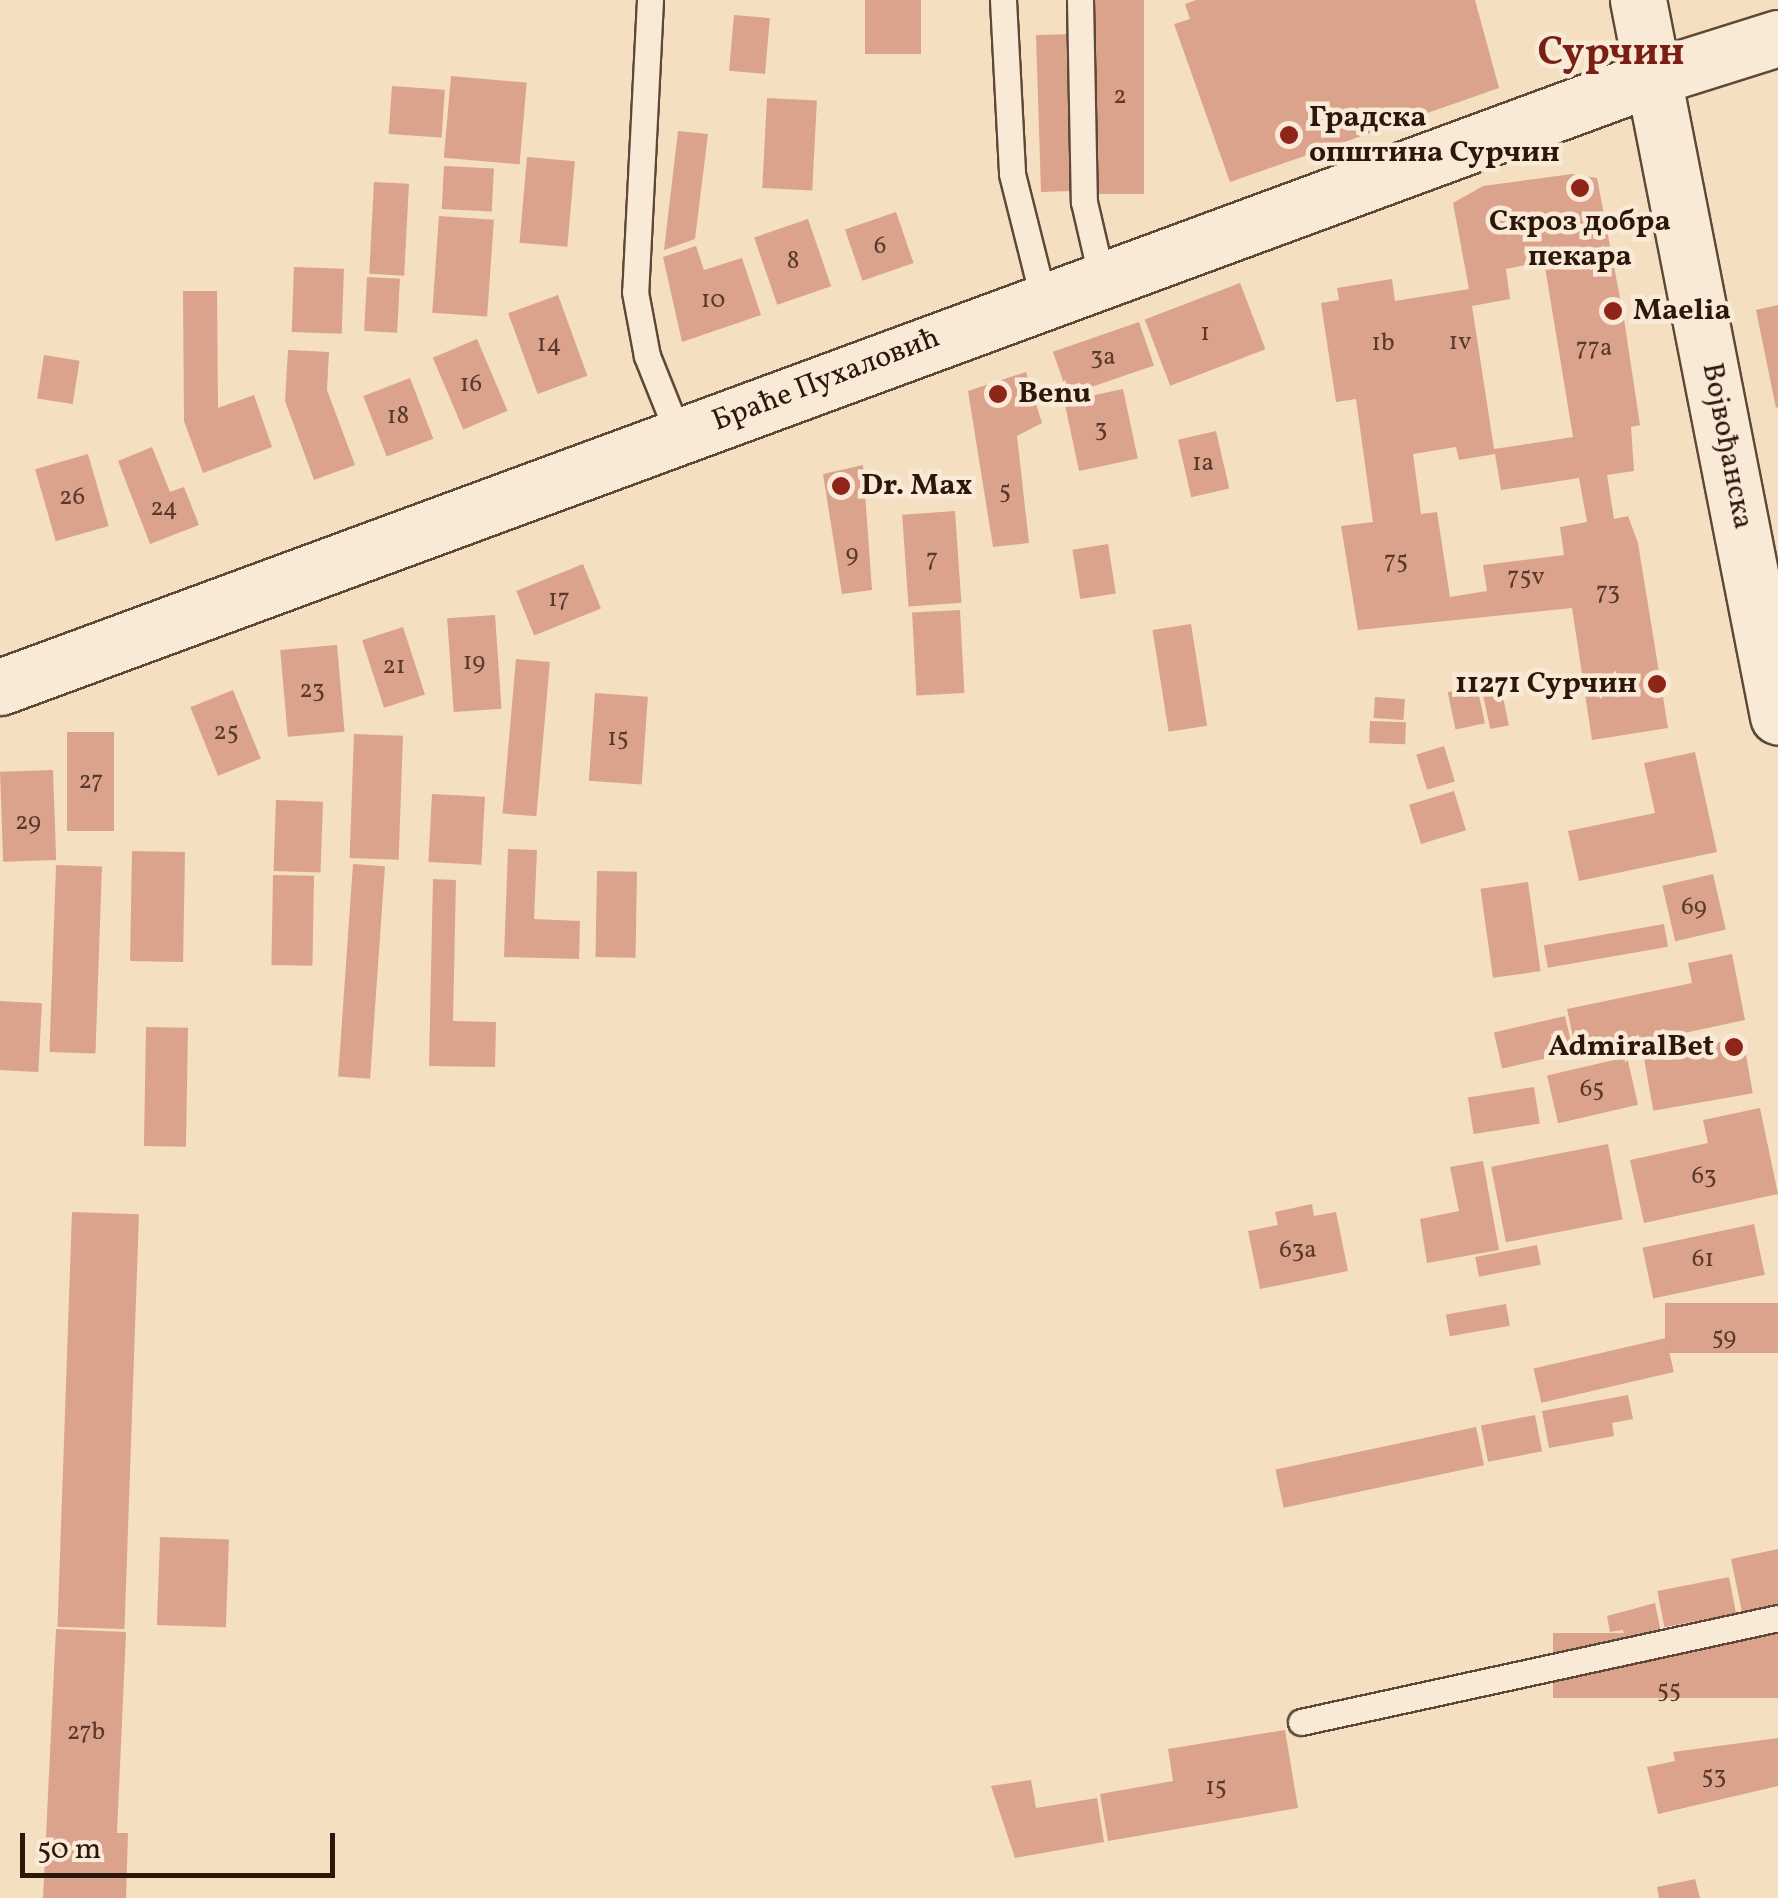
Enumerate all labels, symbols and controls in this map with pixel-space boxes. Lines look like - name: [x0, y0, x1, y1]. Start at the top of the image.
- district label: Сурчин: [1537, 30, 1685, 78]
- house number: 2: [1113, 82, 1127, 112]
- place label: Градска општина Сурчин: [1309, 100, 1560, 170]
- marker: Градска општина Сурчин: [1278, 124, 1300, 146]
- marker: Скроз добра пекара: [1569, 177, 1591, 199]
- place label: Скроз добра пекара: [1489, 204, 1671, 274]
- house number: 6: [874, 232, 886, 262]
- house number: 8: [787, 247, 799, 277]
- house number: 10: [701, 286, 725, 316]
- place label: Maelia: [1633, 293, 1731, 329]
- marker: Maelia: [1602, 300, 1624, 322]
- house number: 1: [1200, 319, 1210, 349]
- street label: Браће Пухаловић: [707, 320, 945, 440]
- house number: 1v: [1449, 328, 1471, 358]
- house number: 1b: [1371, 329, 1395, 359]
- house number: 14: [537, 330, 561, 360]
- house number: 77a: [1576, 334, 1612, 364]
- house number: 3a: [1090, 343, 1116, 373]
- street label: Војвођанска: [1693, 360, 1761, 532]
- house number: 16: [460, 370, 482, 400]
- place label: Benu: [1018, 376, 1091, 412]
- marker: Benu: [987, 383, 1009, 405]
- house number: 18: [387, 402, 409, 432]
- house number: 3: [1095, 415, 1107, 445]
- house number: 1a: [1192, 449, 1214, 479]
- place label: Dr. Max: [861, 468, 973, 504]
- marker: Dr. Max: [830, 475, 852, 497]
- house number: 5: [999, 477, 1011, 507]
- house number: 26: [59, 483, 85, 513]
- house number: 24: [150, 494, 178, 524]
- house number: 9: [846, 540, 858, 570]
- house number: 7: [926, 545, 938, 575]
- house number: 75: [1384, 547, 1408, 577]
- house number: 75v: [1507, 563, 1545, 593]
- house number: 73: [1596, 578, 1620, 608]
- house number: 17: [548, 585, 570, 615]
- house number: 19: [463, 648, 485, 678]
- house number: 21: [382, 652, 406, 682]
- place label: 11271 Сурчин: [1455, 666, 1637, 702]
- marker: 11271 Сурчин: [1646, 673, 1668, 695]
- house number: 23: [299, 676, 325, 706]
- house number: 25: [213, 718, 239, 748]
- house number: 15: [607, 724, 629, 754]
- house number: 27: [79, 767, 103, 797]
- house number: 29: [15, 808, 41, 838]
- house number: 69: [1681, 893, 1707, 923]
- place label: AdmiralBet: [1548, 1029, 1714, 1065]
- marker: AdmiralBet: [1723, 1036, 1745, 1058]
- house number: 65: [1580, 1075, 1604, 1105]
- house number: 63: [1691, 1162, 1717, 1192]
- house number: 63a: [1279, 1236, 1317, 1266]
- house number: 61: [1692, 1245, 1714, 1275]
- house number: 59: [1712, 1323, 1736, 1353]
- house number: 55: [1657, 1676, 1681, 1706]
- house number: 27b: [67, 1718, 105, 1748]
- house number: 53: [1702, 1762, 1726, 1792]
- house number: 15: [1205, 1773, 1227, 1803]
- scale bar: [25, 1813, 340, 1875]
- text: 50 m: [37, 1829, 101, 1871]

